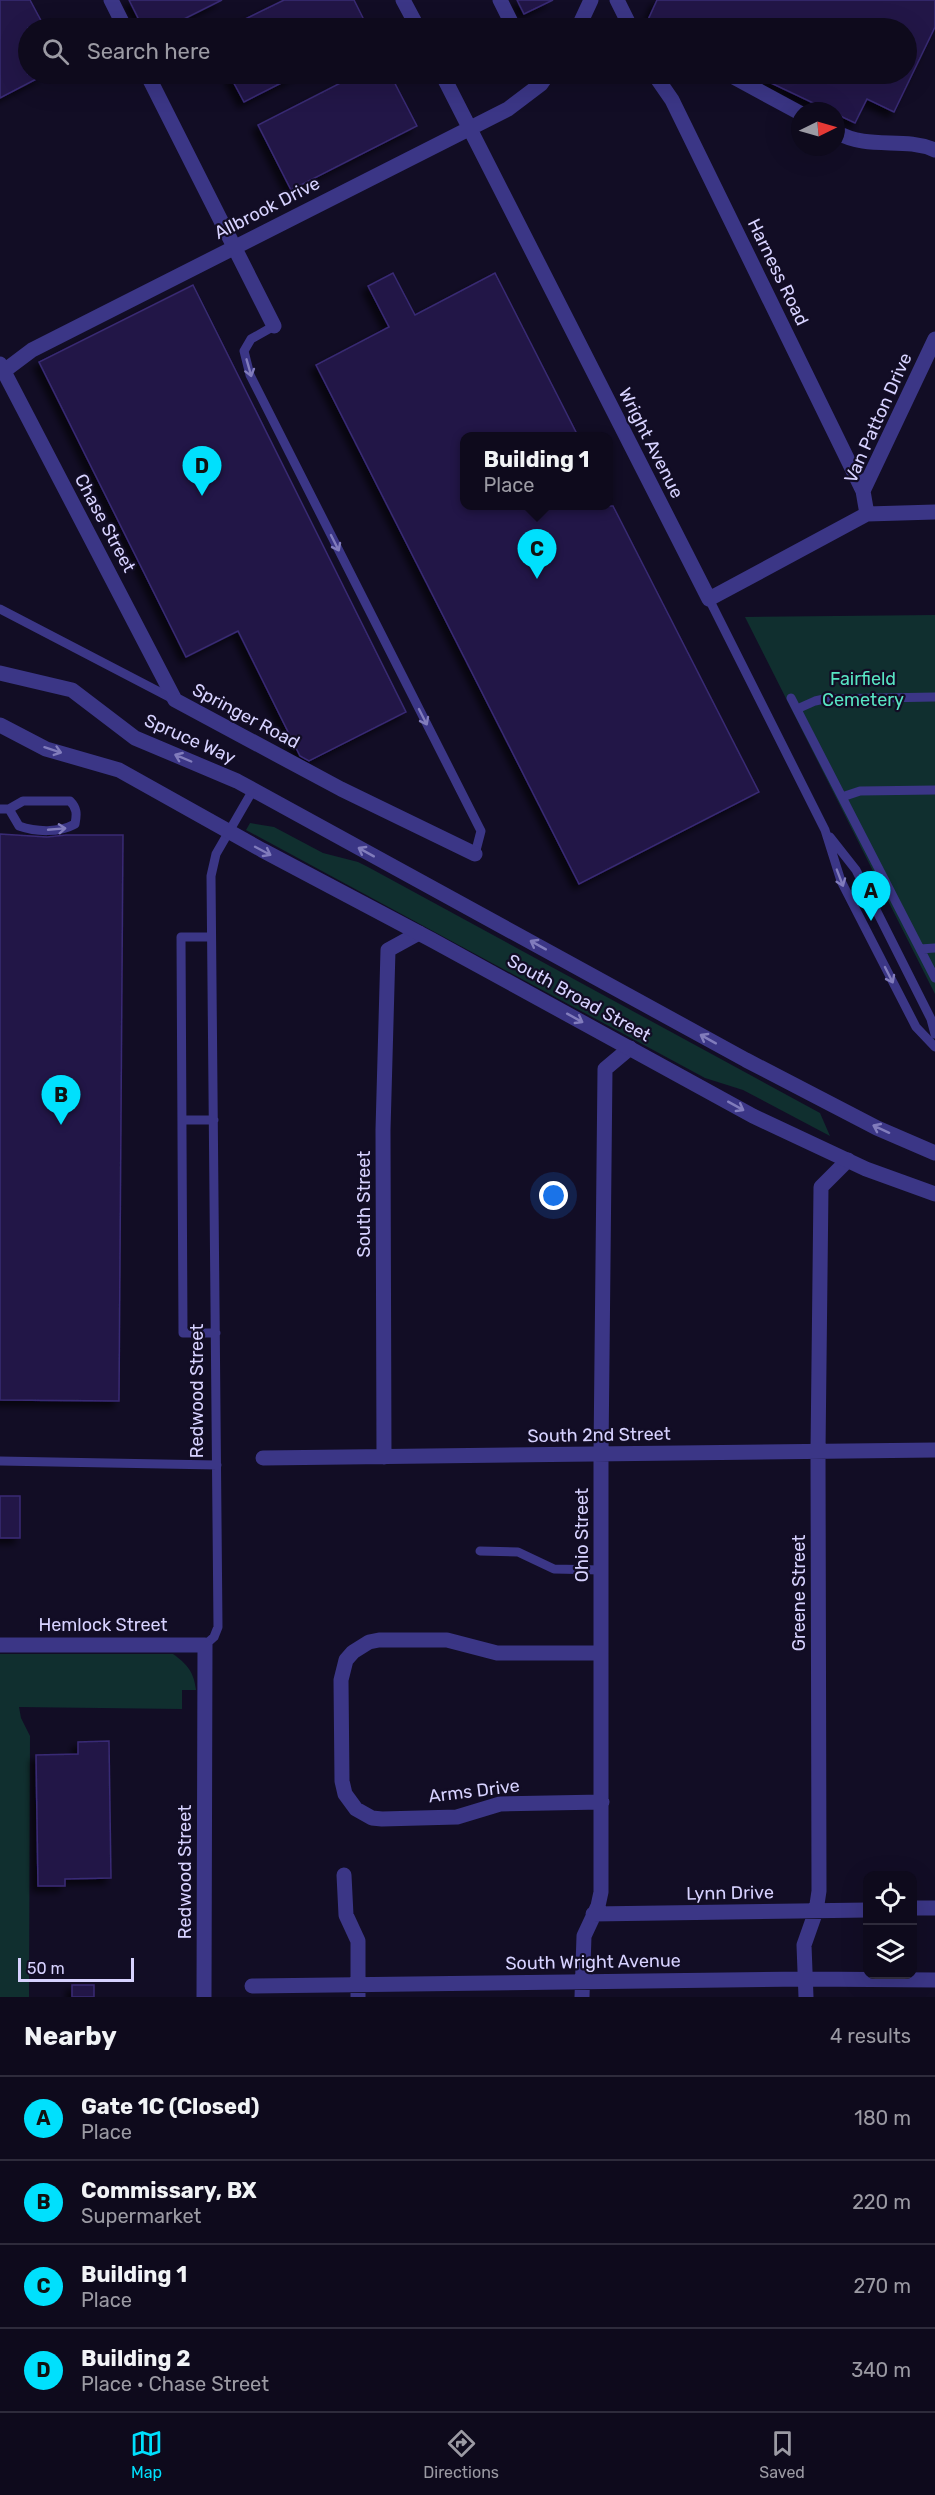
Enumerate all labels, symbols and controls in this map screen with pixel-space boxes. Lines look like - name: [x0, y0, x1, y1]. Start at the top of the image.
- search box: [18, 18, 917, 84]
- icon: search: [39, 35, 72, 68]
- text: Search here: [87, 38, 210, 65]
- north arrow: [791, 102, 845, 156]
- street label: Allbrook Drive: [210, 172, 324, 244]
- street label: Harness Road: [743, 215, 813, 329]
- street label: Van Patton Drive: [839, 349, 917, 487]
- one-way arrow: [244, 358, 255, 377]
- street label: Wright Avenue: [614, 384, 688, 502]
- popup: [460, 432, 613, 510]
- pin: D: [182, 446, 222, 496]
- text: Building 1: [483, 446, 590, 473]
- street label: Chase Street: [70, 470, 140, 576]
- text: Place: [483, 473, 534, 497]
- pin: C: [518, 530, 556, 579]
- one-way arrow: [330, 533, 341, 551]
- park label: Fairfield Cemetery: [822, 668, 904, 711]
- street label: Springer Road: [189, 679, 303, 753]
- one-way arrow: [418, 707, 430, 725]
- street label: Spruce Way: [141, 709, 239, 769]
- one-way arrow: [43, 745, 62, 756]
- one-way arrow: [174, 752, 192, 763]
- one-way arrow: [47, 823, 66, 834]
- one-way arrow: [254, 845, 271, 857]
- one-way arrow: [358, 846, 376, 857]
- one-way arrow: [836, 868, 847, 887]
- pin: A: [852, 872, 890, 921]
- one-way arrow: [529, 939, 547, 950]
- street label: South Broad Street: [503, 949, 655, 1047]
- one-way arrow: [884, 966, 896, 984]
- one-way arrow: [566, 1012, 583, 1024]
- one-way arrow: [700, 1033, 718, 1044]
- pin: B: [42, 1076, 80, 1125]
- one-way arrow: [727, 1100, 744, 1112]
- one-way arrow: [873, 1123, 891, 1135]
- street label: South Street: [353, 1151, 375, 1257]
- your location: [539, 1181, 568, 1210]
- street label: Redwood Street: [186, 1324, 208, 1458]
- street label: South 2nd Street: [527, 1423, 671, 1447]
- street label: Ohio Street: [571, 1488, 593, 1582]
- street label: Greene Street: [788, 1535, 810, 1651]
- street label: Hemlock Street: [38, 1614, 168, 1636]
- street label: Arms Drive: [427, 1774, 521, 1808]
- street label: Redwood Street: [174, 1805, 196, 1939]
- map controls: [863, 1871, 917, 1979]
- button: locate: [863, 1871, 917, 1925]
- street label: Lynn Drive: [686, 1881, 774, 1905]
- button: layers: [863, 1925, 917, 1979]
- street label: South Wright Avenue: [505, 1949, 681, 1975]
- scale bar: [18, 1955, 134, 1982]
- text: 50 m: [27, 1959, 65, 1978]
- text: Nearby: [24, 2021, 117, 2052]
- text: 4 results: [830, 2024, 911, 2048]
- text: Gate 1C (Closed): [81, 2093, 259, 2120]
- text: A: [36, 2106, 51, 2130]
- text: 180 m: [854, 2106, 911, 2130]
- text: Place: [81, 2120, 132, 2144]
- text: Commissary, BX: [81, 2177, 257, 2204]
- text: B: [36, 2190, 51, 2214]
- text: 220 m: [852, 2190, 911, 2214]
- text: Supermarket: [81, 2204, 201, 2228]
- text: Building 1: [81, 2261, 187, 2288]
- text: C: [36, 2274, 51, 2298]
- text: 270 m: [854, 2274, 911, 2298]
- text: Place: [81, 2288, 132, 2312]
- text: Building 2: [81, 2345, 190, 2372]
- text: D: [36, 2358, 51, 2382]
- text: 340 m: [851, 2358, 911, 2382]
- text: Place · Chase Street: [81, 2372, 269, 2396]
- tab: Map: [130, 2427, 163, 2482]
- tab: Directions: [423, 2427, 499, 2482]
- tab: Saved: [759, 2427, 805, 2482]

